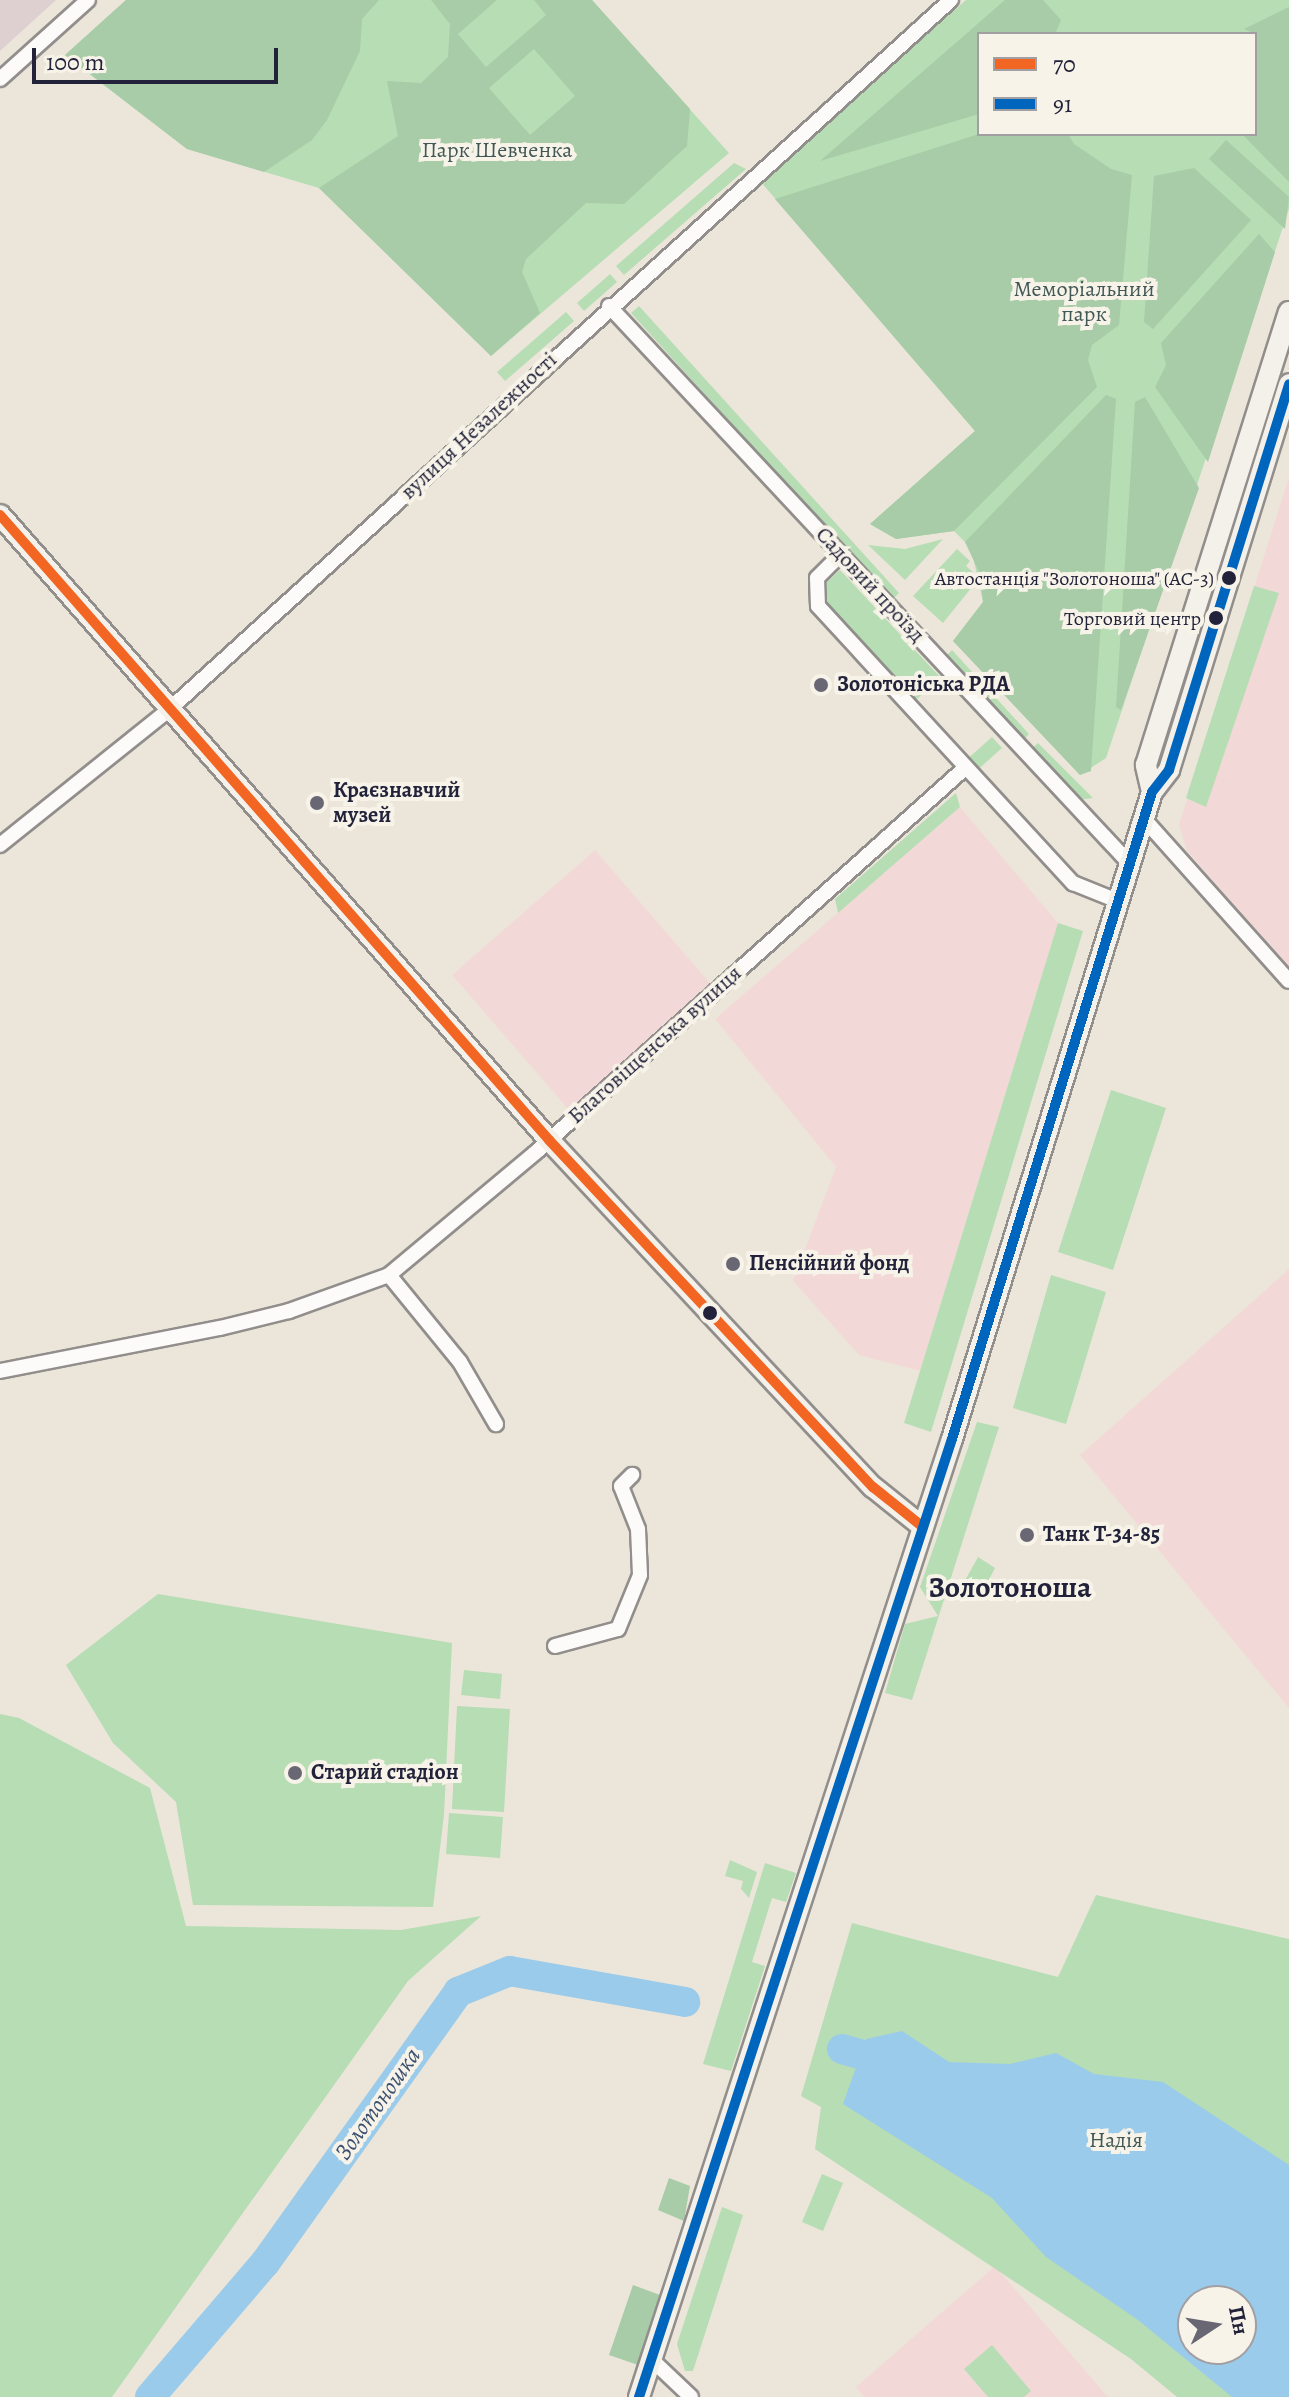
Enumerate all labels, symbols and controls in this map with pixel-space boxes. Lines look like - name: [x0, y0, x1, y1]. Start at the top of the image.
- scale bar: [36, 32, 282, 82]
- legend: [977, 32, 1257, 136]
- text: 100 m: [46, 46, 105, 78]
- text: 70: [1053, 48, 1076, 80]
- text: 91: [1053, 88, 1072, 120]
- park label: Парк Шевченка: [422, 138, 572, 164]
- park label: Меморіальний парк: [1013, 276, 1155, 328]
- street label: вулиця Незалежності: [396, 347, 562, 505]
- street label: Садовий проїзд: [810, 522, 930, 648]
- place label: Автостанція "Золотоноша" (АС-3): [934, 566, 1214, 590]
- marker: Автостанція "Золотоноша" (АС-3): [1221, 570, 1237, 586]
- place label: Торговий центр: [1064, 606, 1201, 630]
- marker: Торговий центр: [1208, 610, 1224, 626]
- place label: Золотоніська РДА: [837, 672, 1010, 698]
- marker: Золотоніська РДА: [812, 676, 830, 694]
- place label: Краєзнавчий музей: [333, 777, 460, 828]
- marker: Краєзнавчий музей: [308, 794, 326, 812]
- street label: Благовіщенська вулиця: [563, 960, 747, 1130]
- place label: Пенсійний фонд: [749, 1251, 909, 1277]
- marker: Пенсійний фонд: [724, 1255, 742, 1273]
- unlabelled marker: [702, 1305, 718, 1321]
- place label: Танк Т-34-85: [1043, 1522, 1160, 1548]
- marker: Танк Т-34-85: [1018, 1526, 1036, 1544]
- district label: Золотоноша: [929, 1569, 1091, 1605]
- place label: Старий стадіон: [311, 1760, 459, 1786]
- marker: Старий стадіон: [286, 1764, 304, 1782]
- water label: Золотоношка: [329, 2042, 427, 2166]
- park label: Надія: [1089, 2128, 1143, 2154]
- north arrow: [1177, 2285, 1257, 2365]
- text: Пн: [1221, 2303, 1256, 2338]

